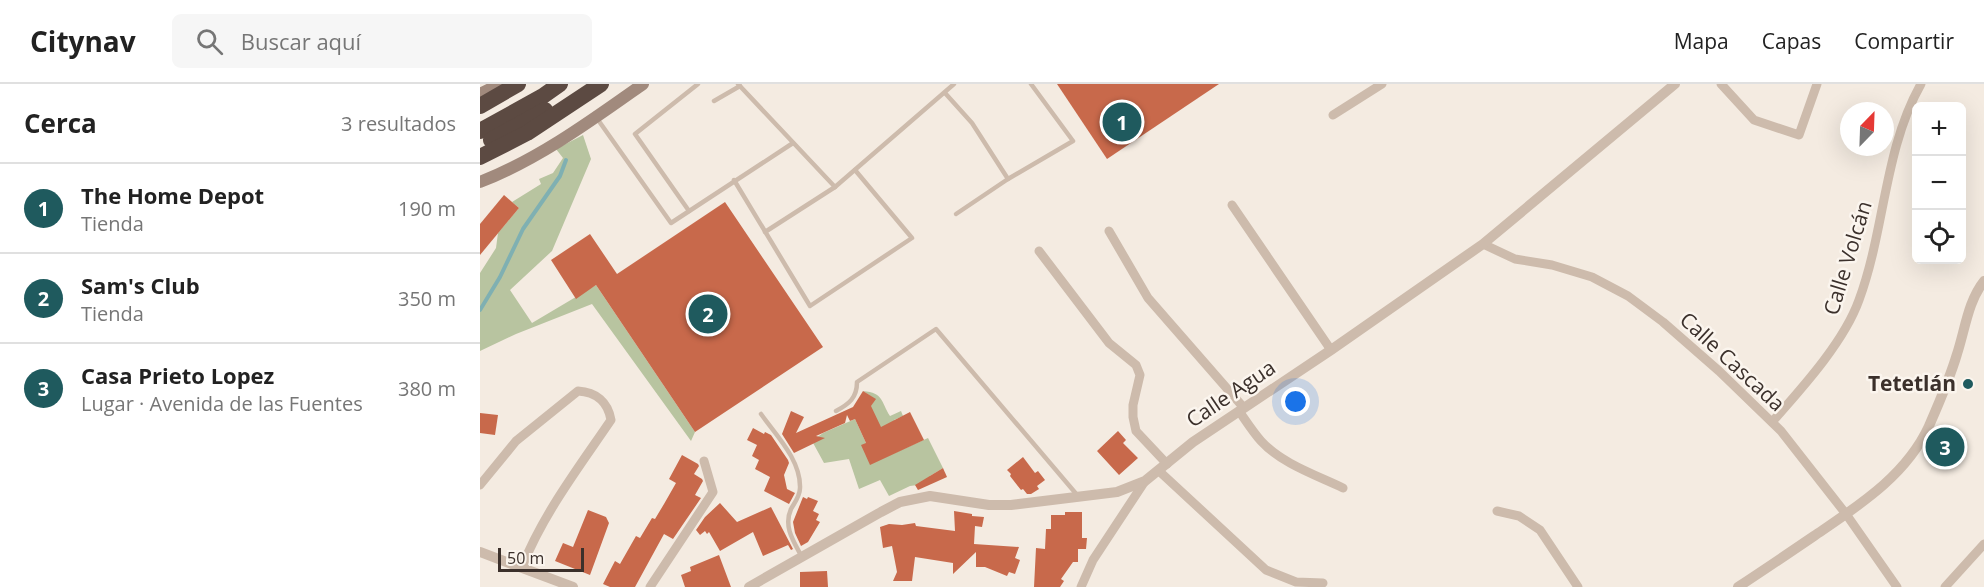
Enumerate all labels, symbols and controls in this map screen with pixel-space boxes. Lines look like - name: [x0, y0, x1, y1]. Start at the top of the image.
- search box: [172, 14, 592, 68]
- text: Citynav: [30, 22, 136, 60]
- icon: search: [193, 25, 226, 58]
- text: Buscar aquí: [241, 26, 361, 56]
- text: Mapa: [1674, 27, 1729, 55]
- text: Capas: [1762, 27, 1821, 55]
- text: Compartir: [1854, 27, 1954, 55]
- pin: 1: [1102, 99, 1142, 144]
- north arrow: [1840, 102, 1894, 156]
- map controls: [1912, 102, 1966, 264]
- button: +: [1912, 102, 1966, 156]
- text: Cerca: [24, 105, 97, 141]
- text: 3 resultados: [341, 110, 456, 137]
- button: −: [1912, 156, 1966, 210]
- text: The Home Depot: [81, 180, 264, 210]
- text: 1: [38, 195, 49, 222]
- text: 190 m: [398, 195, 456, 222]
- street label: Calle Volcán: [1816, 197, 1878, 318]
- text: Tienda: [81, 210, 144, 237]
- button: locate: [1912, 210, 1966, 264]
- text: Sam's Club: [81, 270, 200, 300]
- text: 2: [38, 285, 49, 312]
- text: 350 m: [398, 285, 456, 312]
- pin: 2: [688, 292, 728, 336]
- text: Tienda: [81, 300, 144, 327]
- street label: Calle Cascada: [1674, 305, 1791, 417]
- street label: Calle Agua: [1180, 353, 1281, 433]
- text: Casa Prieto Lopez: [81, 360, 274, 390]
- place label: Tetetlán: [1868, 369, 1956, 397]
- text: 3: [38, 375, 49, 402]
- text: 380 m: [398, 375, 456, 402]
- marker: Tetetlán: [1961, 377, 1975, 391]
- your location: [1281, 387, 1310, 416]
- text: Lugar · Avenida de las Fuentes: [81, 390, 363, 417]
- pin: 3: [1926, 424, 1964, 470]
- scale bar: [498, 545, 584, 572]
- text: 50 m: [507, 547, 544, 569]

